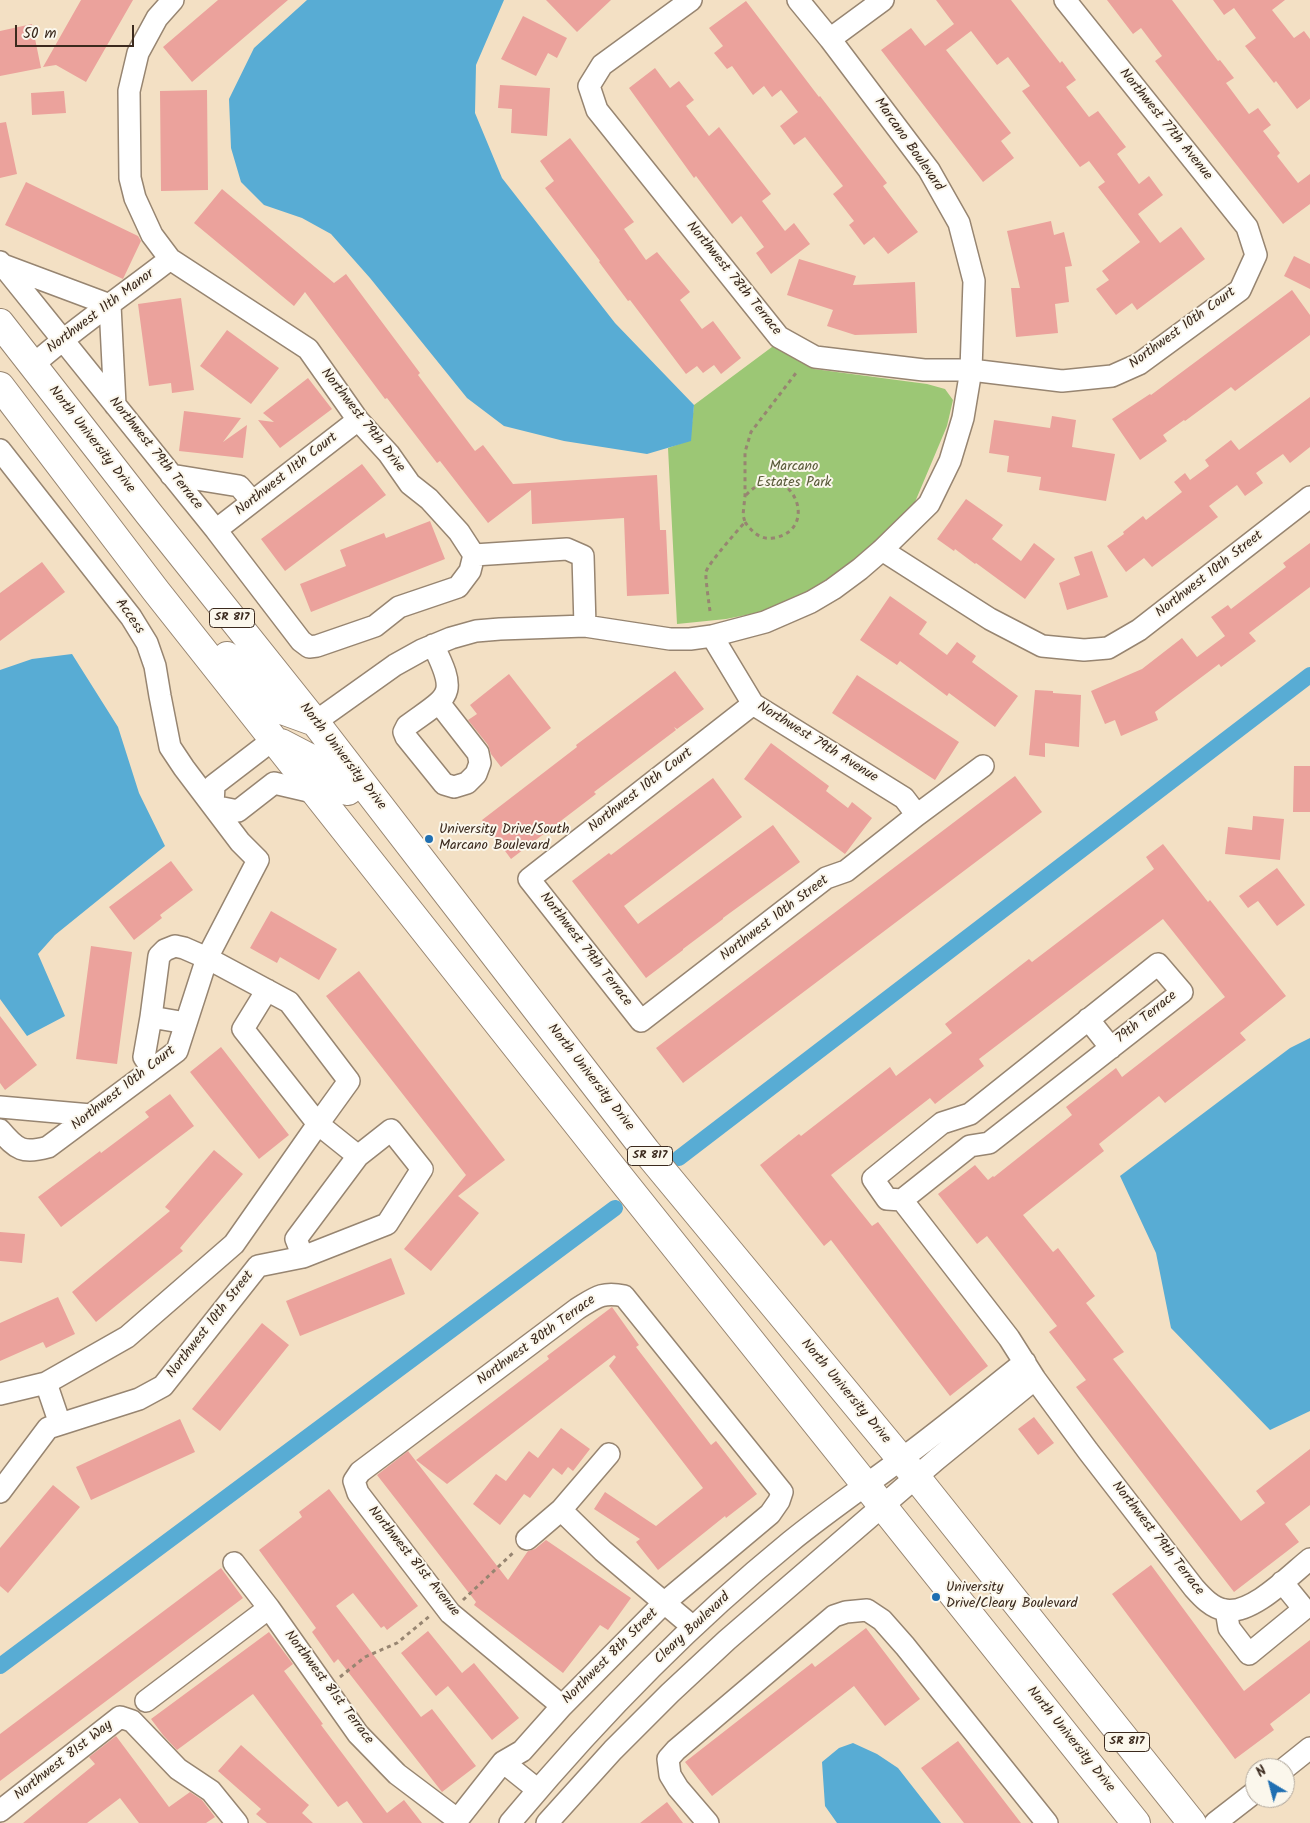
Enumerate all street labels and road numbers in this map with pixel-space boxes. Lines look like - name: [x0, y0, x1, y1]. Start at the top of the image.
- street label: Northwest 77th Avenue: [1115, 66, 1215, 184]
- street label: Marcano Boulevard: [869, 95, 947, 195]
- street label: Northwest 78th Terrace: [682, 219, 784, 339]
- street label: Northwest 11th Manor: [44, 266, 158, 358]
- street label: Northwest 10th Court: [1126, 285, 1240, 373]
- street label: Northwest 79th Drive: [316, 366, 408, 476]
- street label: North University Drive: [44, 383, 138, 497]
- street label: Northwest 79th Terrace: [104, 394, 206, 514]
- street label: Northwest 11th Court: [233, 430, 341, 520]
- street label: Northwest 10th Street: [1153, 528, 1267, 622]
- street label: Access: [111, 596, 147, 638]
- road number: SR 817: [210, 608, 254, 628]
- street label: Northwest 79th Avenue: [754, 699, 880, 787]
- street label: North University Drive: [295, 700, 389, 814]
- street label: Northwest 10th Court: [586, 745, 696, 837]
- street label: Northwest 10th Street: [717, 873, 833, 965]
- street label: Northwest 79th Terrace: [535, 890, 635, 1010]
- street label: 79th Terrace: [1113, 988, 1181, 1048]
- street label: North University Drive: [543, 1021, 637, 1135]
- street label: Northwest 10th Court: [69, 1043, 179, 1135]
- road number: SR 817: [628, 1146, 672, 1166]
- street label: Northwest 10th Street: [164, 1268, 258, 1382]
- street label: Northwest 80th Terrace: [475, 1292, 599, 1390]
- street label: North University Drive: [796, 1336, 894, 1448]
- street label: Northwest 79th Terrace: [1107, 1479, 1207, 1599]
- street label: Northwest 81st Avenue: [363, 1503, 463, 1621]
- street label: Cleary Boulevard: [652, 1590, 734, 1668]
- street label: Northwest 8th Street: [560, 1606, 662, 1708]
- street label: Northwest 81st Terrace: [280, 1628, 376, 1748]
- street label: North University Drive: [1022, 1684, 1118, 1796]
- street label: Northwest 81st Way: [12, 1717, 116, 1805]
- road number: SR 817: [1104, 1732, 1150, 1751]

